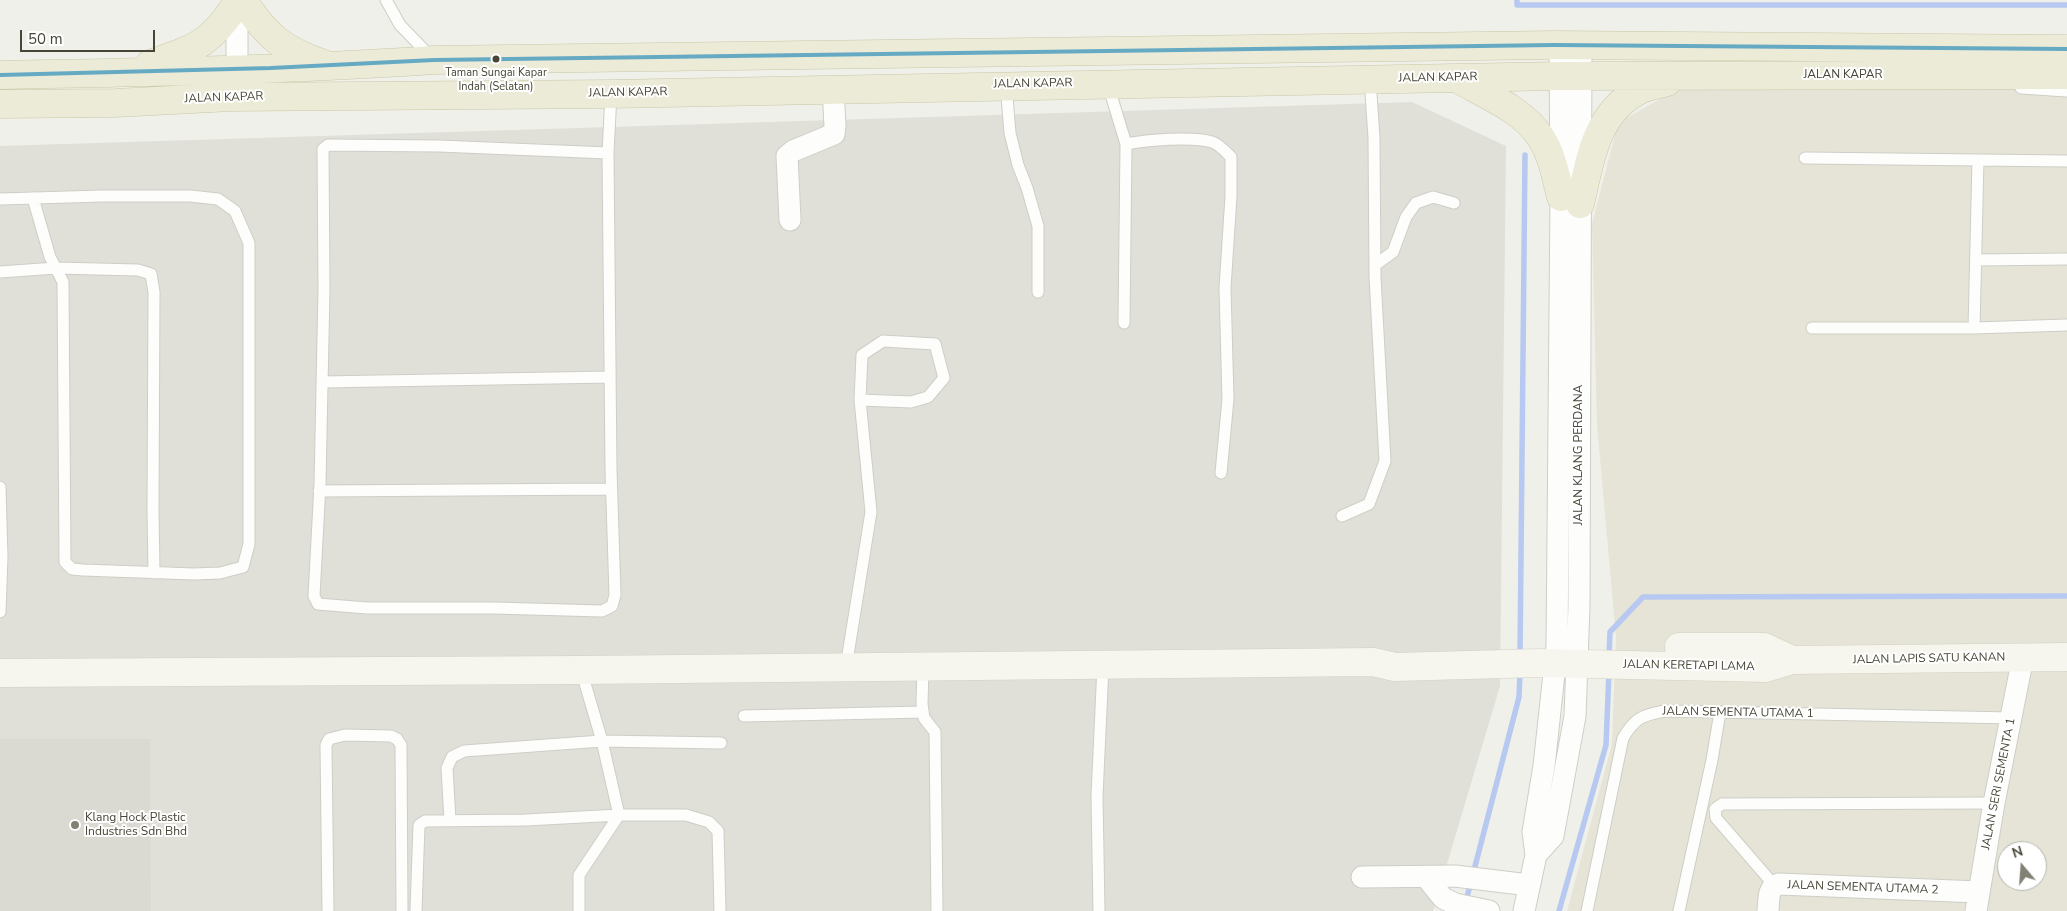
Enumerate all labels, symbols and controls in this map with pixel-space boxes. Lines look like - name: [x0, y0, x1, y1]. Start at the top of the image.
- scale bar: [22, 20, 158, 52]
- text: 50 m: [28, 29, 63, 49]
- marker: Taman Sungai Kapar Indah (Selatan): [491, 54, 501, 64]
- place label: Taman Sungai Kapar Indah (Selatan): [445, 66, 547, 92]
- street label: JALAN KAPAR: [1803, 68, 1883, 82]
- street label: JALAN KAPAR: [1398, 70, 1478, 86]
- street label: JALAN KAPAR: [993, 76, 1073, 92]
- street label: JALAN KAPAR: [588, 85, 668, 101]
- street label: JALAN KAPAR: [184, 89, 264, 107]
- street label: JALAN KLANG PERDANA: [1572, 385, 1586, 525]
- street label: JALAN LAPIS SATU KANAN: [1853, 650, 2005, 668]
- street label: JALAN KERETAPI LAMA: [1623, 658, 1755, 674]
- street label: JALAN SEMENTA UTAMA 1: [1662, 704, 1814, 722]
- street label: JALAN SERI SEMENTA 1: [1979, 717, 2019, 851]
- place label: Klang Hock Plastic Industries Sdn Bhd: [85, 811, 187, 839]
- marker: Klang Hock Plastic Industries Sdn Bhd: [69, 819, 81, 831]
- north arrow: [1997, 841, 2047, 891]
- street label: JALAN SEMENTA UTAMA 2: [1787, 878, 1939, 898]

